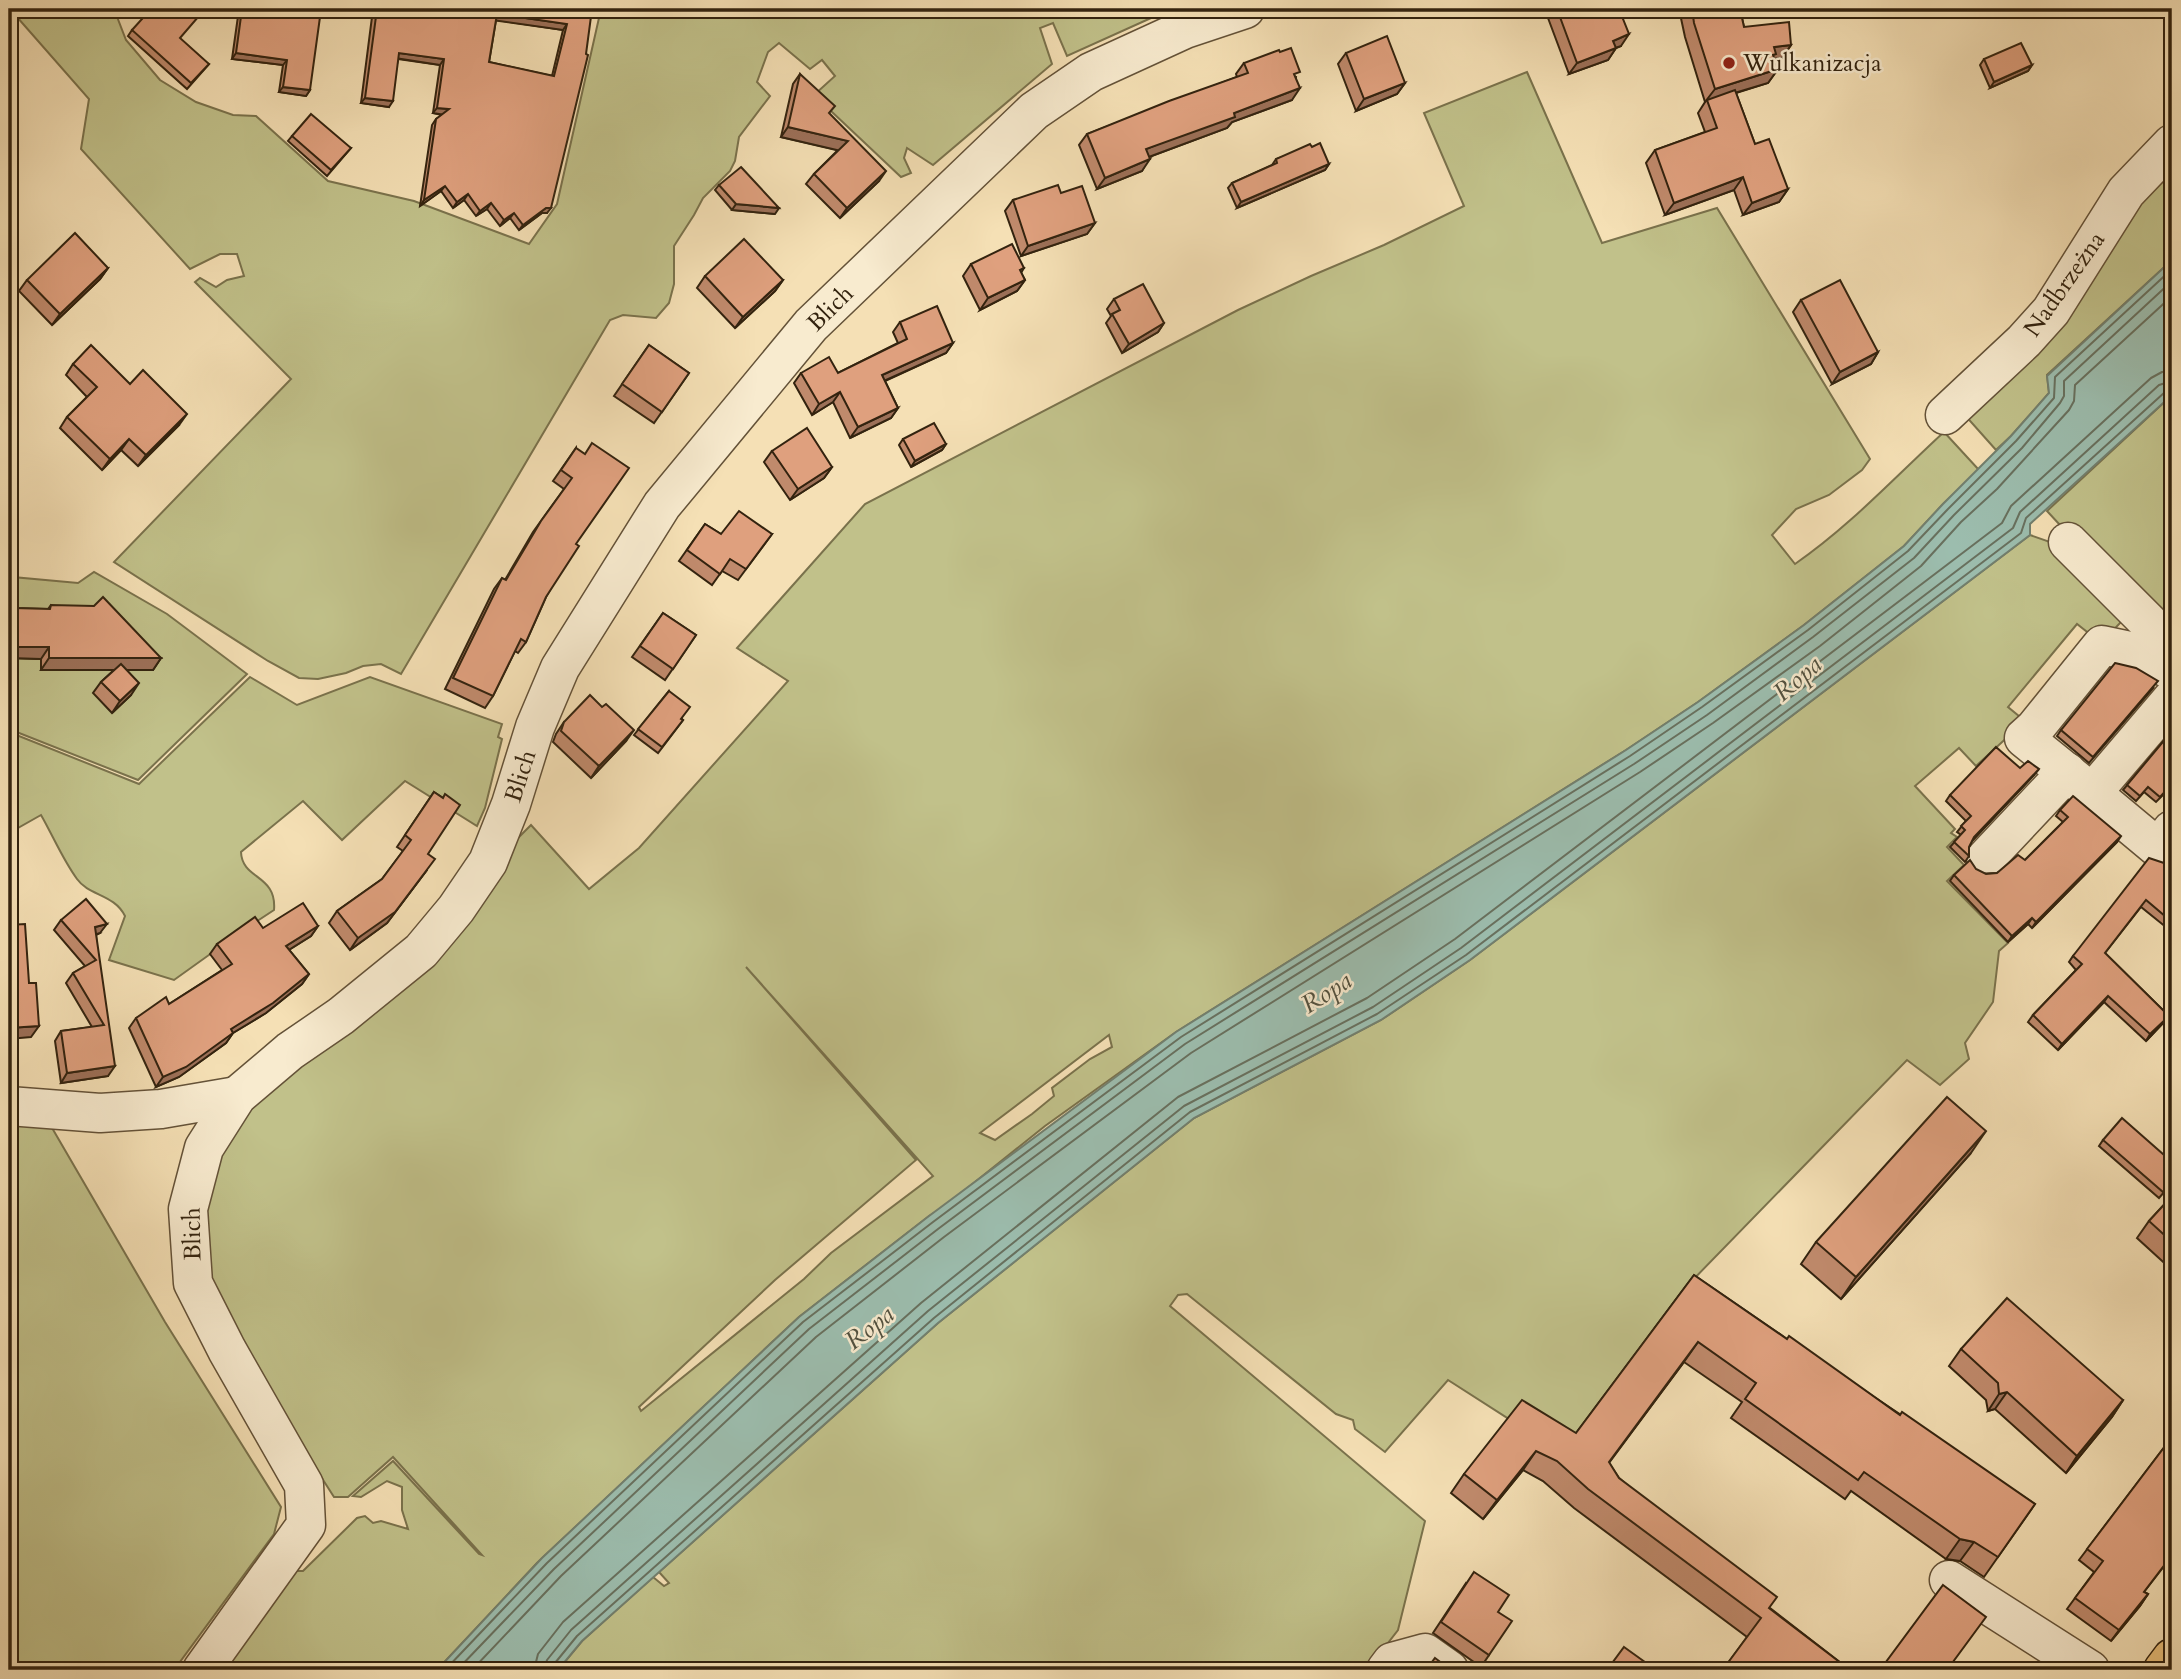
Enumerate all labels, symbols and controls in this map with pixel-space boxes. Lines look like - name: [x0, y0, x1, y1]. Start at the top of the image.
- place label: Wulkanizacja: [1742, 47, 1882, 80]
- marker: Wulkanizacja: [1721, 55, 1737, 71]
- street label: Nadbrzeżna: [2016, 225, 2113, 344]
- street label: Blich: [800, 278, 861, 339]
- water label: Ropa: [1766, 647, 1829, 709]
- street label: Blich: [497, 746, 544, 807]
- water label: Ropa: [1294, 963, 1359, 1022]
- street label: Blich: [176, 1207, 209, 1261]
- water label: Ropa: [837, 1297, 902, 1358]

